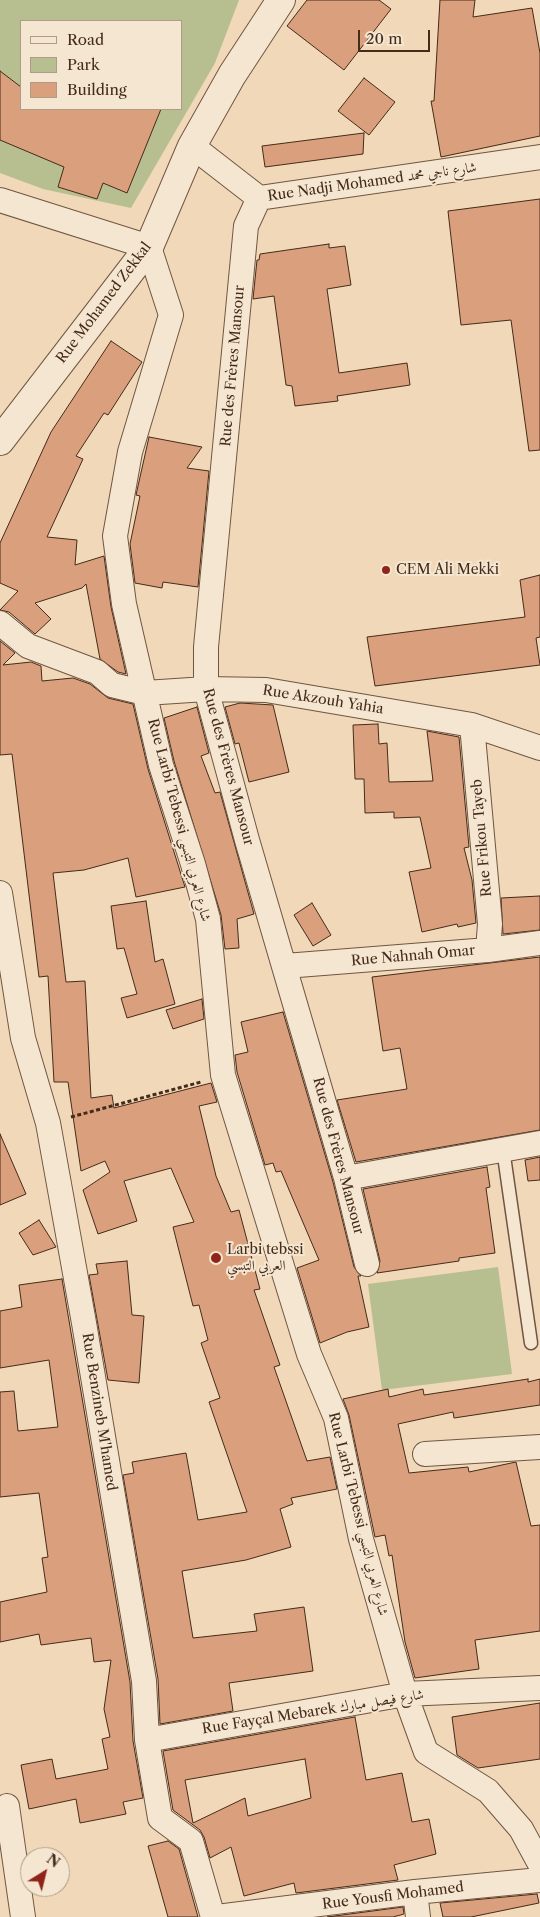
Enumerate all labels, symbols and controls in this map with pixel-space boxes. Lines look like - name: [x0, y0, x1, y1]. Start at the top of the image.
- legend: [20, 20, 182, 110]
- scale bar: [360, 20, 432, 52]
- text: 20 m: [366, 29, 402, 48]
- text: Road: [67, 30, 104, 49]
- text: Park: [67, 55, 100, 74]
- text: Building: [67, 80, 127, 99]
- street label: Rue Nadji Mohamed شارع ناجي محمد: [266, 159, 478, 205]
- street label: Rue Mohamed Zekkal: [53, 239, 155, 367]
- street label: Rue des Frères Mansour: [218, 285, 248, 447]
- place label: CEM Ali Mekki: [396, 562, 499, 578]
- marker: CEM Ali Mekki: [380, 564, 392, 576]
- street label: Rue Akzouh Yahia: [261, 682, 385, 718]
- street label: Rue des Frères Mansour: [199, 687, 257, 847]
- street label: Rue Larbi Tebessi شارع العربي التبسي: [144, 717, 214, 923]
- street label: Rue Frikou Tayeb: [468, 778, 496, 898]
- street label: Rue Nahnah Omar: [350, 942, 476, 970]
- street label: Rue des Frères Mansour: [309, 1076, 367, 1236]
- place label: Larbi tebssi العربي التبسي: [227, 1242, 304, 1274]
- marker: Larbi tebssi العربي التبسي: [209, 1251, 223, 1265]
- street label: Rue Benzineb M'hamed: [78, 1332, 120, 1492]
- street label: Rue Larbi Tebessi شارع العربي التبسي: [325, 1410, 391, 1618]
- street label: Rue Fayçal Mebarek شارع فيصل مبارك: [201, 1686, 425, 1738]
- north arrow: [20, 1847, 70, 1897]
- text: N: [43, 1850, 63, 1872]
- street label: Rue Yousfi Mohamed: [321, 1879, 465, 1913]

